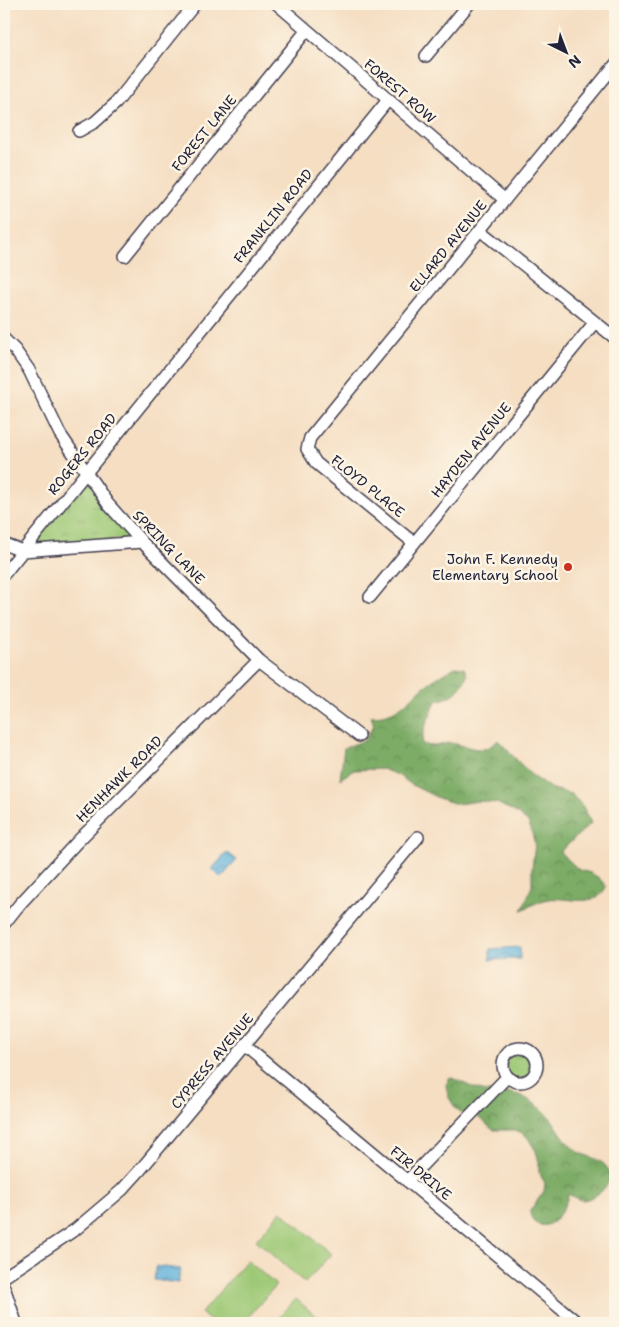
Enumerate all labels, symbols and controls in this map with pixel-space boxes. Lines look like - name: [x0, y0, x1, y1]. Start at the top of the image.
- north arrow: [542, 28, 592, 78]
- text: N: [565, 51, 585, 72]
- street label: FOREST ROW: [360, 55, 440, 127]
- street label: FOREST LANE: [168, 91, 241, 175]
- street label: FRANKLIN ROAD: [230, 165, 316, 267]
- street label: ELLARD AVENUE: [405, 196, 491, 296]
- street label: HAYDEN AVENUE: [427, 398, 515, 501]
- street label: ROGERS ROAD: [44, 410, 120, 498]
- street label: FLOYD PLACE: [328, 451, 409, 521]
- street label: SPRING LANE: [129, 506, 209, 588]
- place label: John F. Kennedy Elementary School: [432, 550, 559, 584]
- marker: John F. Kennedy Elementary School: [562, 561, 574, 573]
- street label: HENHAWK ROAD: [72, 732, 166, 826]
- street label: CYPRESS AVENUE: [167, 1009, 257, 1112]
- street label: FIR DRIVE: [387, 1142, 456, 1204]

